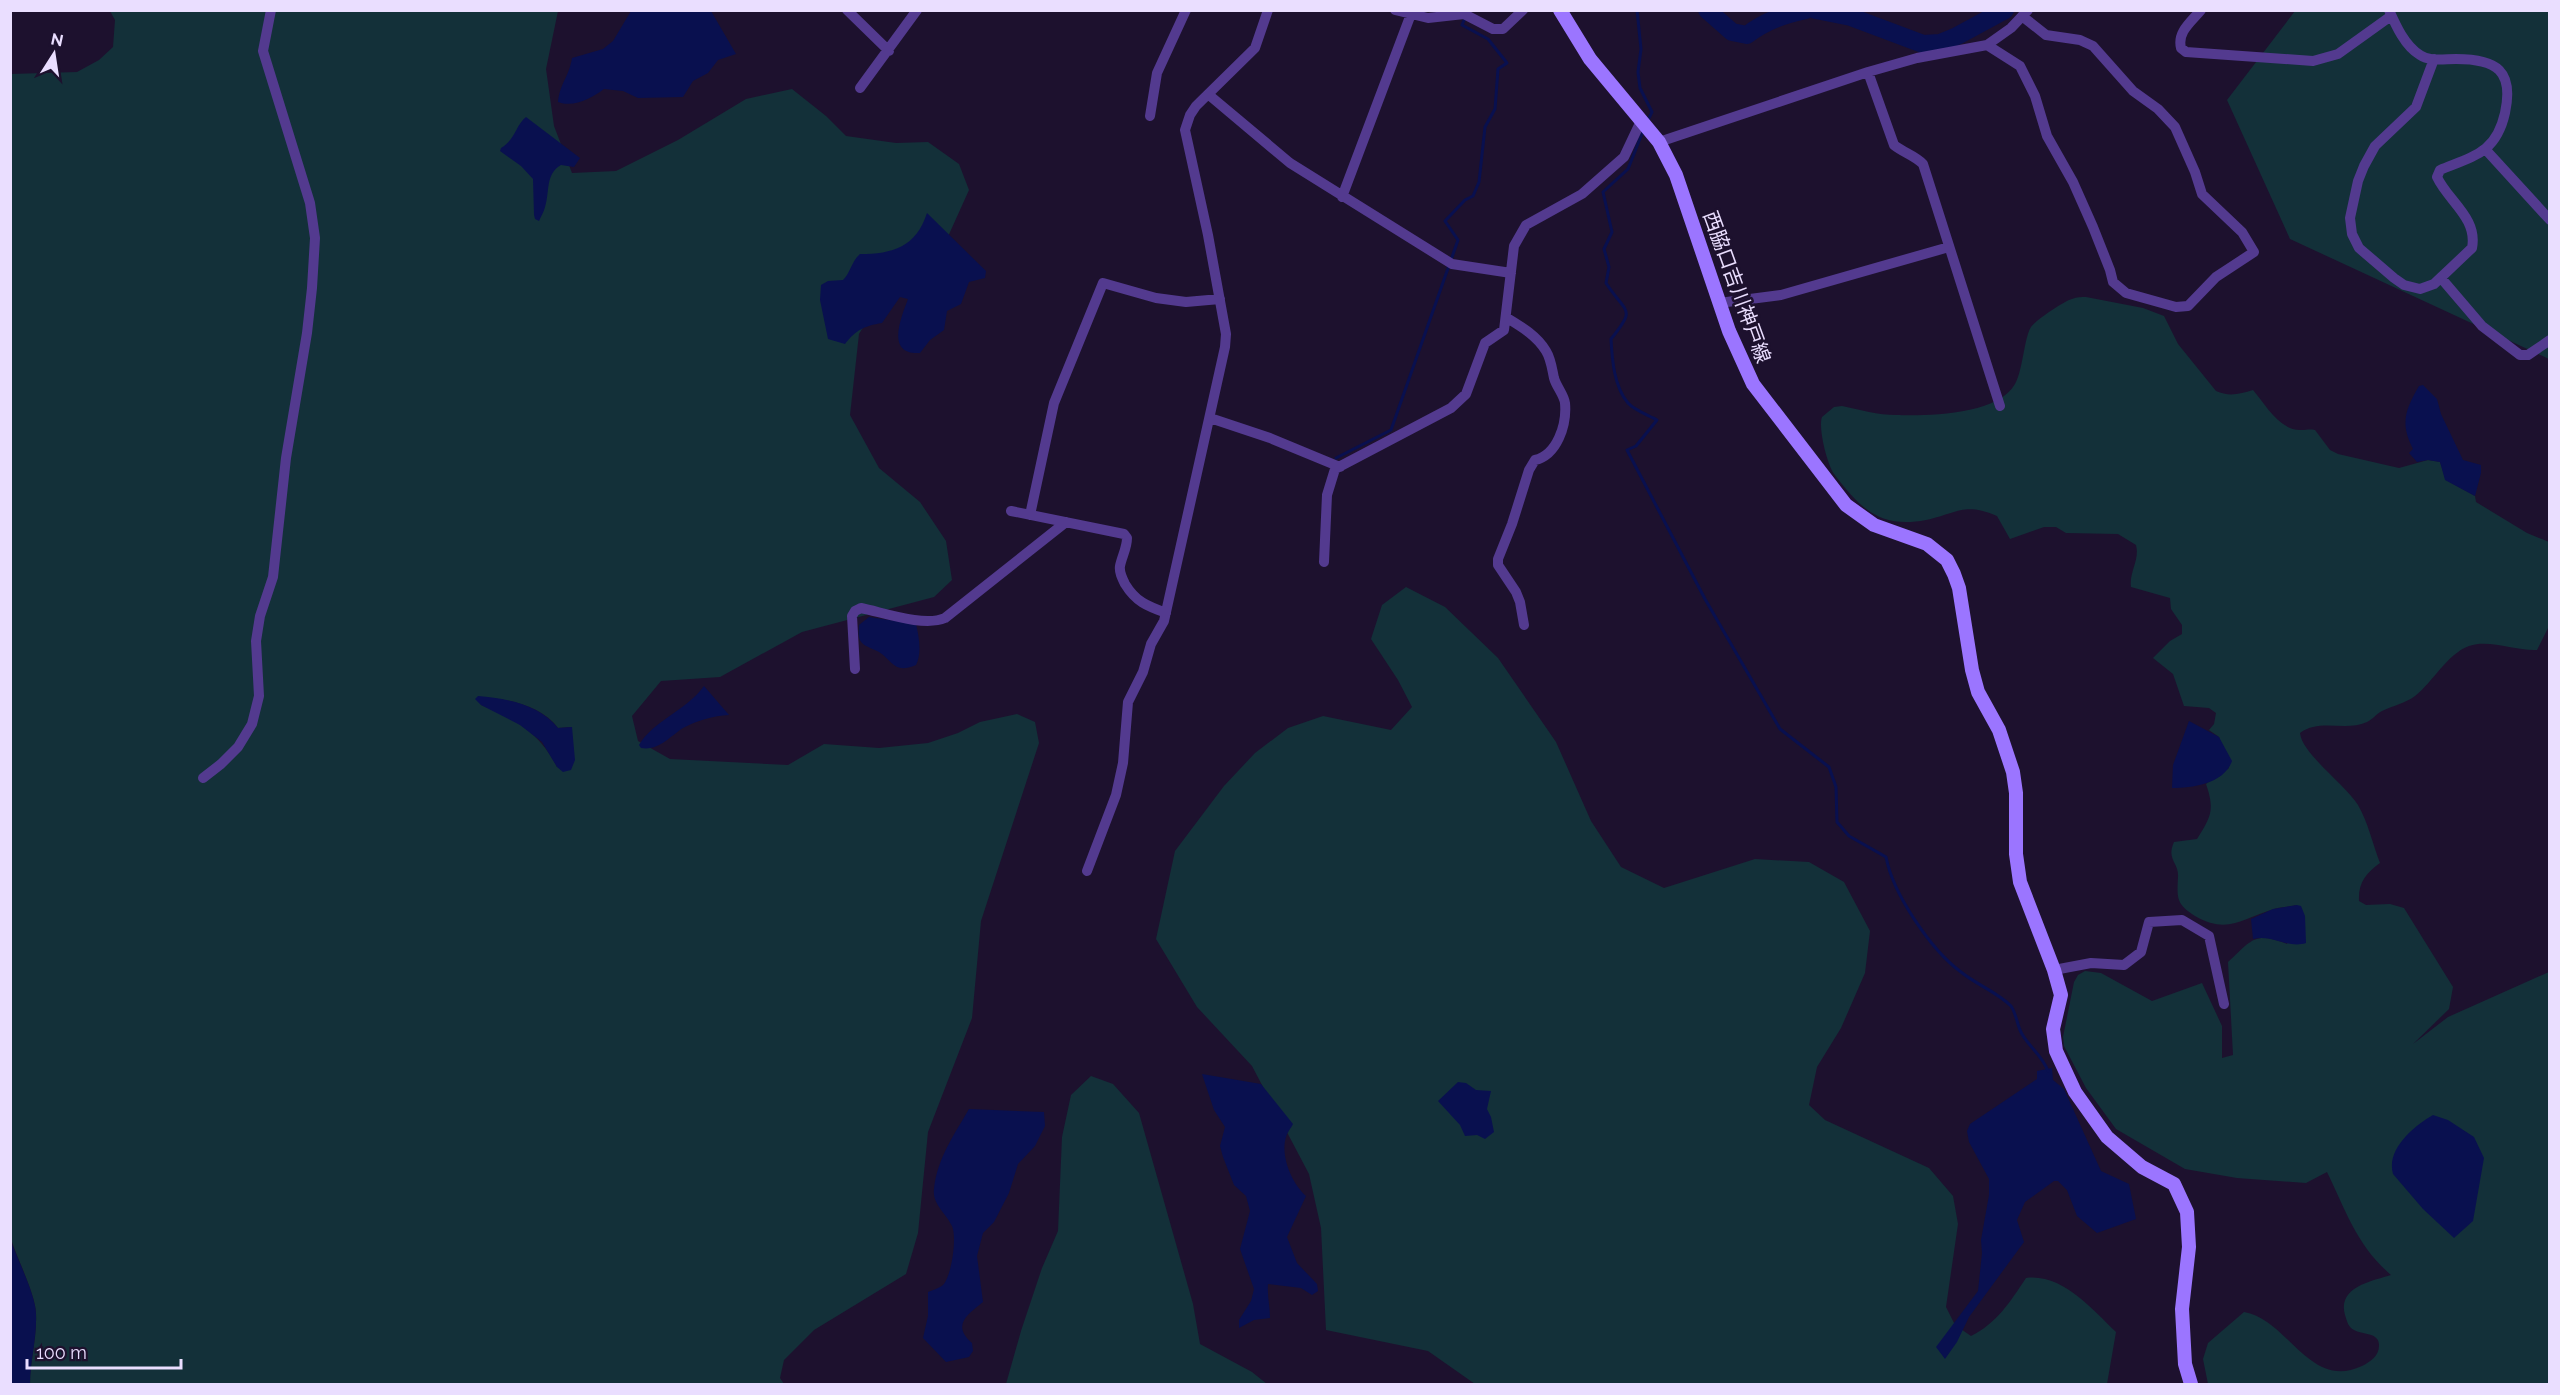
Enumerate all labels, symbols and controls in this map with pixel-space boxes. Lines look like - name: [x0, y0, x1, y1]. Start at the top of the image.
- north arrow: [24, 24, 84, 84]
- text: N: [49, 29, 65, 50]
- street label: 西脇口吉川神戸線: [1698, 208, 1776, 366]
- scale bar: [27, 1332, 182, 1370]
- text: 100 m: [36, 1342, 87, 1363]

